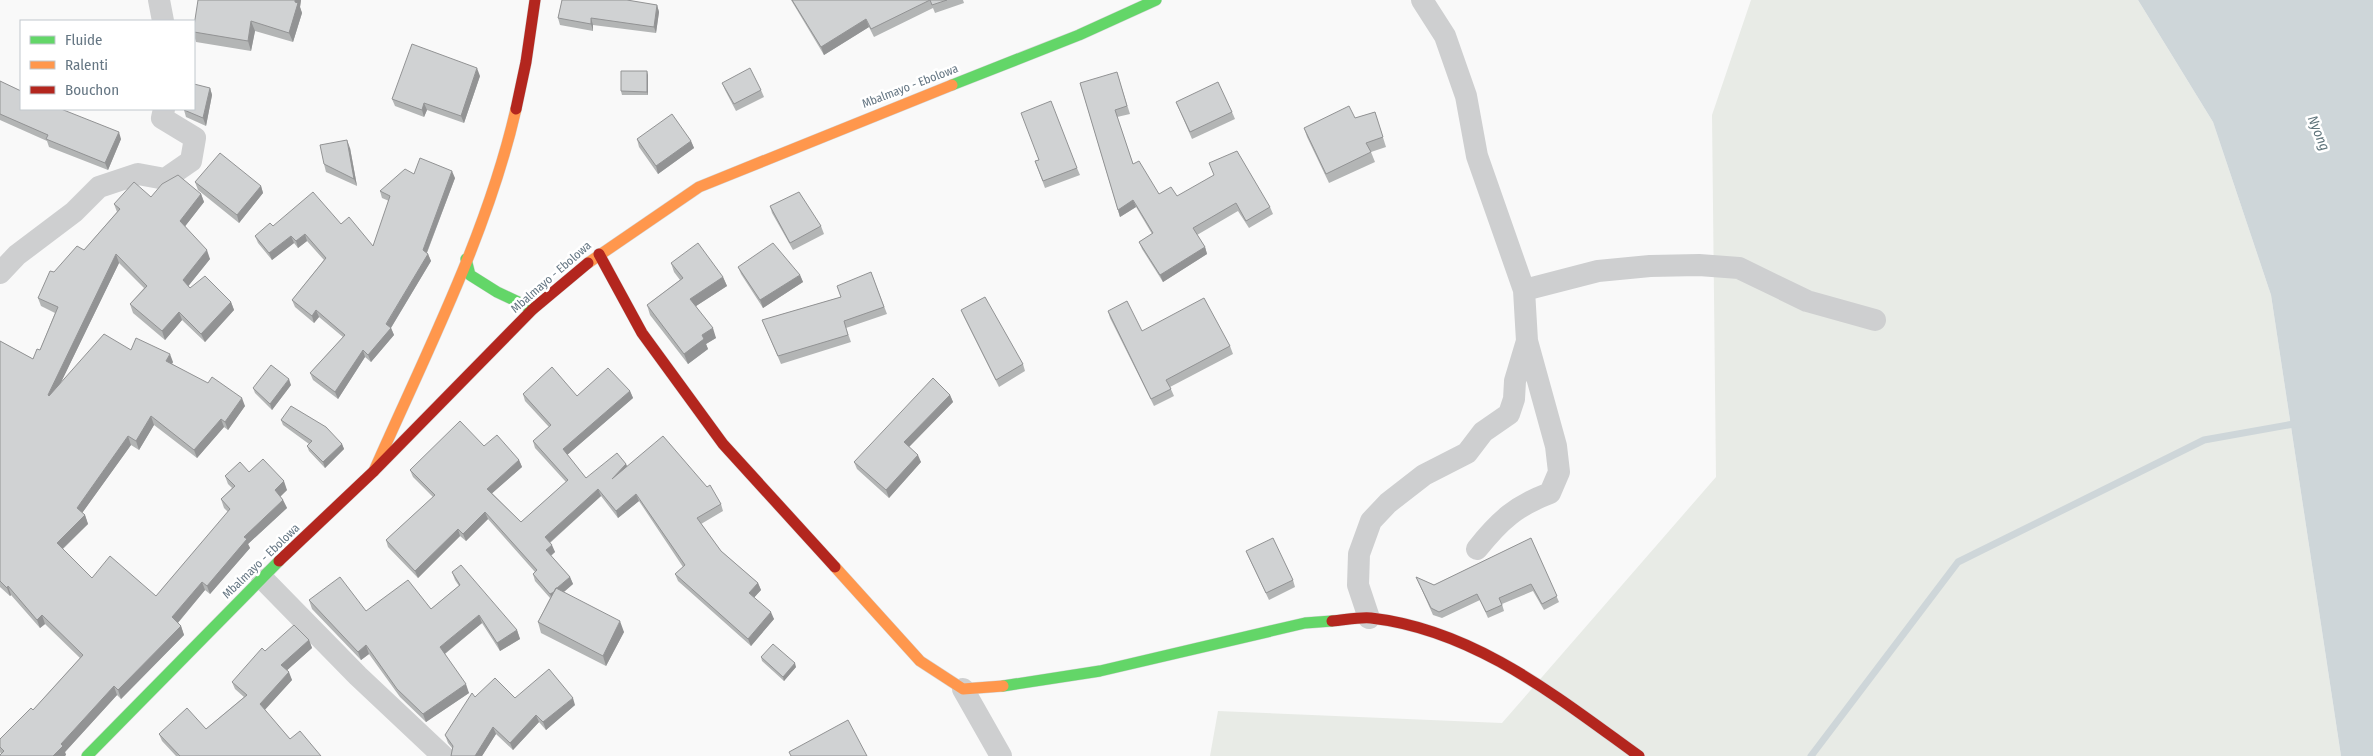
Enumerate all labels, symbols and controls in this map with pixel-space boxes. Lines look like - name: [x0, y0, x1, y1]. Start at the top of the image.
- legend: [20, 20, 195, 110]
- text: Fluide: [65, 31, 102, 49]
- text: Ralenti: [65, 56, 108, 74]
- street label: Mbalmayo - Ebolowa: [860, 61, 960, 111]
- text: Bouchon: [65, 81, 119, 99]
- water label: Nyong: [2304, 113, 2333, 153]
- street label: Mbalmayo - Ebolowa: [508, 238, 594, 316]
- street label: Mbalmayo - Ebolowa: [220, 521, 303, 601]

